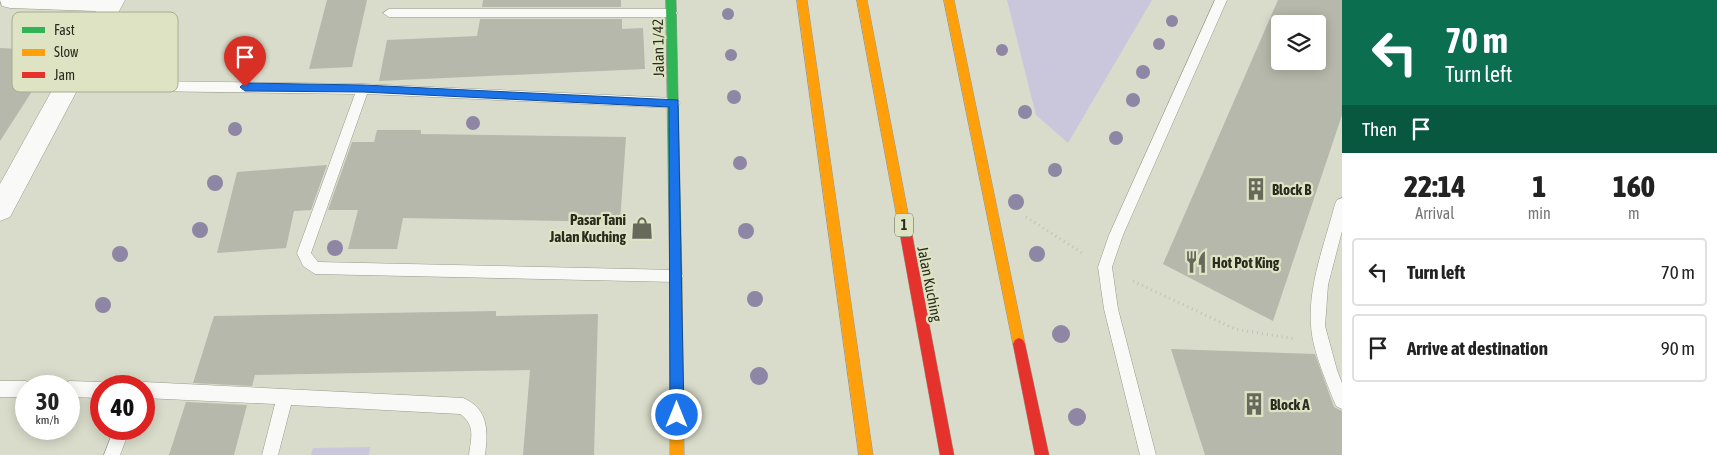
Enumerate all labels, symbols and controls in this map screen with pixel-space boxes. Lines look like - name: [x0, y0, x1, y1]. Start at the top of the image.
- legend: [12, 12, 178, 92]
- map controls: [1271, 15, 1326, 70]
- button: layers: [1271, 15, 1326, 70]
- street label: Jalan 1/42: [649, 19, 667, 77]
- icon: left: [1362, 20, 1427, 85]
- text: 70 m: [1445, 20, 1508, 60]
- text: Fast: [54, 22, 75, 38]
- pin: [224, 36, 266, 87]
- icon: arrive: [231, 43, 259, 71]
- text: Slow: [54, 44, 79, 60]
- text: Turn left: [1445, 61, 1512, 87]
- text: Jam: [54, 67, 75, 83]
- icon: arrive: [1407, 115, 1435, 143]
- text: Then: [1362, 118, 1397, 140]
- text: 22:14: [1404, 169, 1466, 203]
- text: 1: [1532, 169, 1546, 203]
- text: 160: [1613, 169, 1655, 203]
- building icon: Block B: [1243, 176, 1269, 202]
- place label: Block B: [1272, 181, 1312, 198]
- text: Arrival: [1415, 204, 1454, 222]
- text: min: [1528, 204, 1551, 222]
- text: m: [1628, 204, 1640, 222]
- place label: Pasar Tani Jalan Kuching: [548, 211, 627, 245]
- road number: 1: [895, 214, 913, 236]
- shop icon: Pasar Tani Jalan Kuching: [629, 215, 655, 241]
- street label: Jalan Kuching: [914, 245, 946, 324]
- restaurant icon: Hot Pot King: [1183, 249, 1209, 275]
- place label: Hot Pot King: [1212, 254, 1280, 271]
- icon: left: [1364, 258, 1392, 286]
- text: Turn left: [1407, 261, 1465, 283]
- text: 70 m: [1661, 261, 1695, 283]
- icon: arrive: [1364, 334, 1392, 362]
- text: Arrive at destination: [1407, 337, 1548, 359]
- text: 90 m: [1661, 337, 1695, 359]
- speed limit sign: 40: [90, 375, 155, 440]
- text: 30: [36, 387, 59, 415]
- position arrow: [650, 388, 702, 440]
- building icon: Block A: [1241, 391, 1267, 417]
- place label: Block A: [1270, 396, 1310, 413]
- text: km/h: [36, 413, 59, 427]

